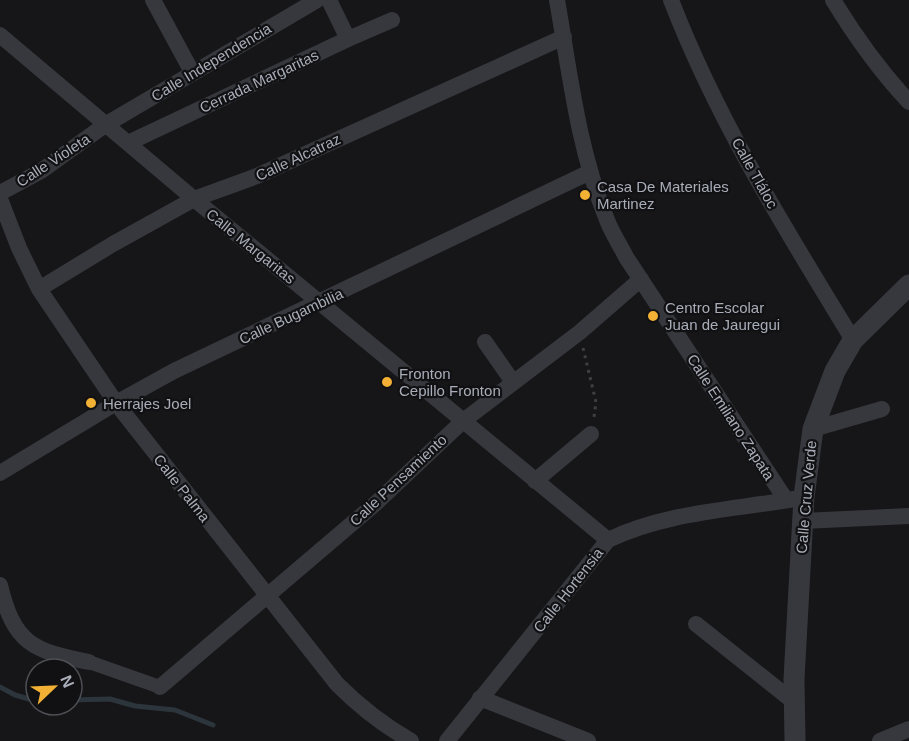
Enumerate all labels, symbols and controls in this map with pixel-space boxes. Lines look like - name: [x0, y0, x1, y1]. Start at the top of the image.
- street label: Calle Independencia: [148, 19, 275, 105]
- street label: Cerrada Margaritas: [197, 46, 321, 116]
- street label: Calle Violeta: [13, 130, 93, 190]
- street label: Calle Alcatraz: [253, 130, 343, 184]
- street label: Calle Tláloc: [729, 135, 782, 212]
- place label: Casa De Materiales Martinez: [597, 178, 729, 212]
- marker: Casa De Materiales Martinez: [578, 188, 592, 202]
- street label: Calle Margaritas: [203, 205, 299, 287]
- street label: Calle Bugambilia: [236, 284, 346, 347]
- place label: Centro Escolar Juan de Jauregui: [665, 299, 780, 333]
- marker: Centro Escolar Juan de Jauregui: [646, 309, 660, 323]
- street label: Calle Emiliano Zapata: [684, 351, 778, 484]
- place label: Fronton Cepillo Fronton: [399, 365, 501, 399]
- marker: Fronton Cepillo Fronton: [380, 375, 394, 389]
- place label: Herrajes Joel: [103, 395, 191, 412]
- marker: Herrajes Joel: [84, 396, 98, 410]
- street label: Calle Pensamiento: [346, 431, 450, 529]
- street label: Calle Cruz Verde: [793, 440, 819, 554]
- street label: Calle Palma: [150, 451, 214, 526]
- street label: Calle Hortensia: [530, 544, 607, 636]
- north arrow: [24, 657, 84, 717]
- text: N: [57, 673, 77, 690]

